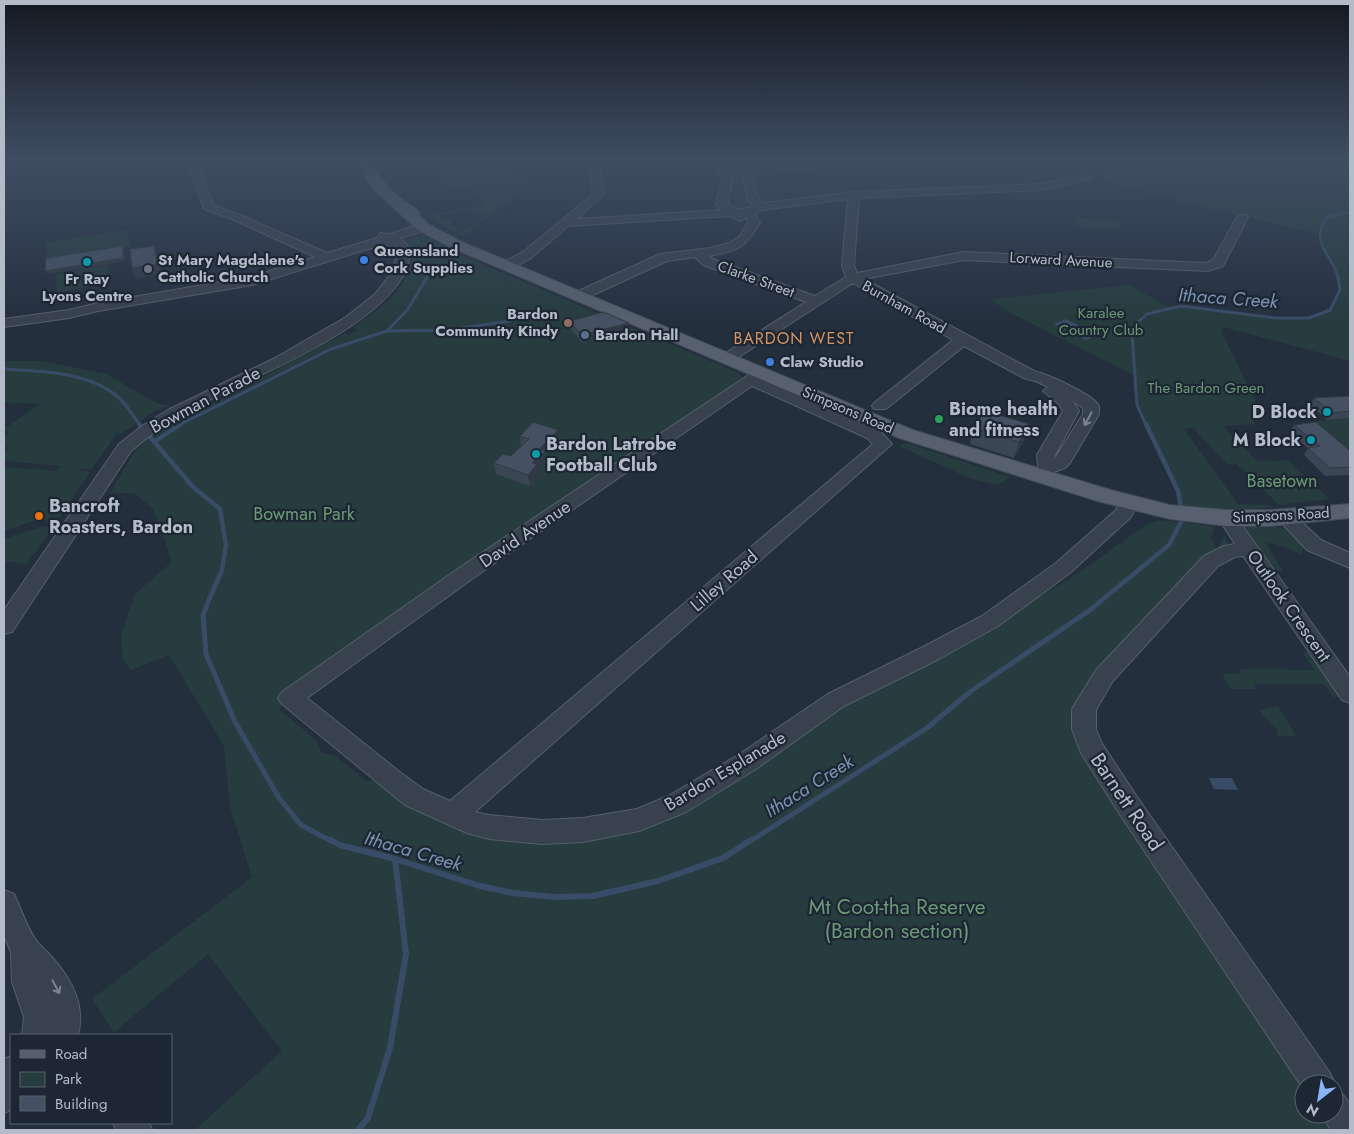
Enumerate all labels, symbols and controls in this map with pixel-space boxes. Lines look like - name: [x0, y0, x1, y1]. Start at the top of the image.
- place label: Queensland Cork Supplies: [374, 240, 473, 279]
- street label: Lorward Avenue: [1009, 246, 1113, 274]
- place label: St Mary Magdalene's Catholic Church: [158, 249, 304, 288]
- marker: Queensland Cork Supplies: [358, 254, 370, 266]
- street label: Clarke Street: [714, 255, 798, 303]
- marker: Fr Ray Lyons Centre: [81, 256, 93, 268]
- marker: St Mary Magdalene's Catholic Church: [142, 263, 154, 275]
- place label: Fr Ray Lyons Centre: [42, 268, 133, 307]
- street label: Burnham Road: [858, 275, 950, 339]
- water label: Ithaca Creek: [1177, 281, 1280, 315]
- park label: Karalee Country Club: [1059, 302, 1144, 341]
- place label: Bardon Community Kindy: [435, 303, 558, 342]
- marker: Bardon Community Kindy: [562, 317, 574, 329]
- place label: Bardon Hall: [595, 324, 678, 346]
- district label: BARDON WEST: [734, 327, 854, 350]
- marker: Bardon Hall: [579, 329, 591, 341]
- place label: Claw Studio: [780, 351, 864, 373]
- marker: Claw Studio: [764, 356, 776, 368]
- street label: Bowman Parade: [145, 360, 265, 440]
- park label: The Bardon Green: [1148, 377, 1264, 399]
- street label: Simpsons Road: [799, 381, 897, 439]
- place label: Biome health and fitness: [949, 396, 1058, 443]
- place label: D Block: [1252, 399, 1318, 425]
- marker: D Block: [1321, 406, 1333, 418]
- one-way arrow: [1083, 411, 1093, 426]
- marker: Biome health and fitness: [933, 413, 945, 425]
- place label: M Block: [1233, 427, 1302, 453]
- place label: Bardon Latrobe Football Club: [546, 431, 677, 478]
- marker: M Block: [1305, 434, 1317, 446]
- marker: Bardon Latrobe Football Club: [530, 448, 542, 460]
- park label: Basetown: [1247, 468, 1317, 494]
- place label: Bancroft Roasters, Bardon: [49, 493, 193, 540]
- street label: David Avenue: [474, 494, 576, 574]
- park label: Bowman Park: [253, 501, 355, 527]
- street label: Simpsons Road: [1232, 501, 1330, 529]
- marker: Bancroft Roasters, Bardon: [33, 510, 45, 522]
- street label: Lilley Road: [684, 544, 764, 618]
- street label: Outlook Crescent: [1241, 545, 1338, 668]
- street label: Bardon Esplanade: [659, 724, 791, 818]
- street label: Barnett Road: [1083, 747, 1171, 857]
- water label: Ithaca Creek: [759, 748, 859, 824]
- water label: Ithaca Creek: [361, 824, 466, 878]
- park label: Mt Coot-tha Reserve (Bardon section): [808, 892, 986, 946]
- one-way arrow: [52, 979, 61, 994]
- legend: [10, 1034, 172, 1124]
- text: Road: [55, 1043, 87, 1065]
- text: Park: [55, 1068, 82, 1090]
- north arrow: [1294, 1074, 1344, 1124]
- text: Building: [55, 1093, 107, 1115]
- text: N: [1302, 1099, 1322, 1122]

